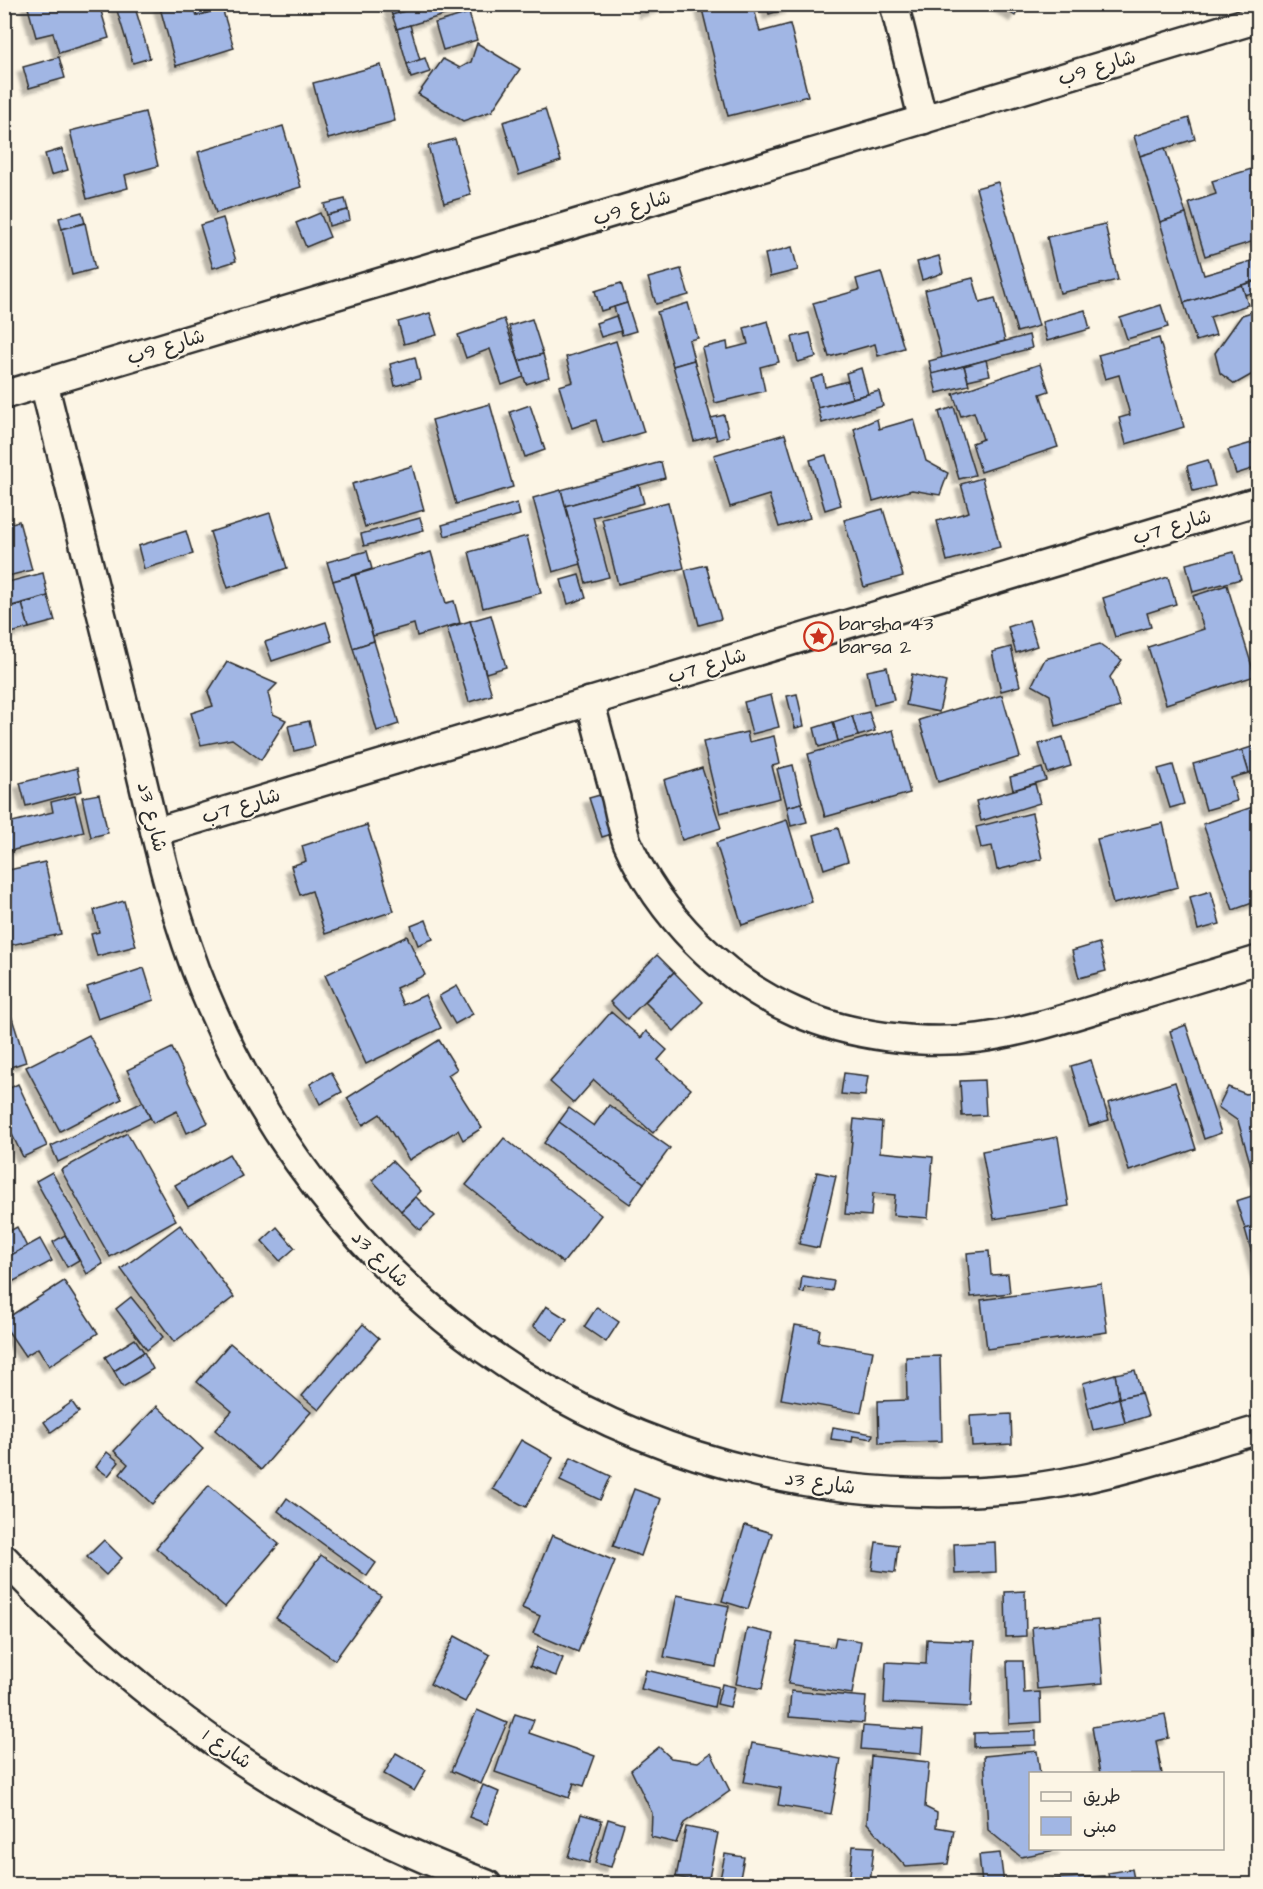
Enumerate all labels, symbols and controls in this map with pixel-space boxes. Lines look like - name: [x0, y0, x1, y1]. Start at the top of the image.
- street label: شارع 9ب: [1055, 43, 1139, 93]
- street label: شارع 9ب: [590, 183, 674, 233]
- street label: شارع 9ب: [124, 322, 208, 372]
- street label: شارع 7ب: [1129, 502, 1215, 552]
- place label: barsha 43 barsa 2: [839, 610, 933, 661]
- place icon: barsha 43 barsa 2: [802, 620, 834, 652]
- street label: شارع 7ب: [664, 641, 750, 691]
- street label: شارع 3د: [130, 779, 174, 855]
- street label: شارع 7ب: [198, 781, 284, 831]
- street label: شارع 3د: [345, 1224, 415, 1294]
- street label: شارع 3د: [783, 1464, 857, 1502]
- street label: شارع 1: [197, 1722, 257, 1776]
- legend: [1029, 1772, 1224, 1850]
- text: طريق: [1083, 1784, 1121, 1809]
- text: مبنى: [1083, 1814, 1117, 1839]

